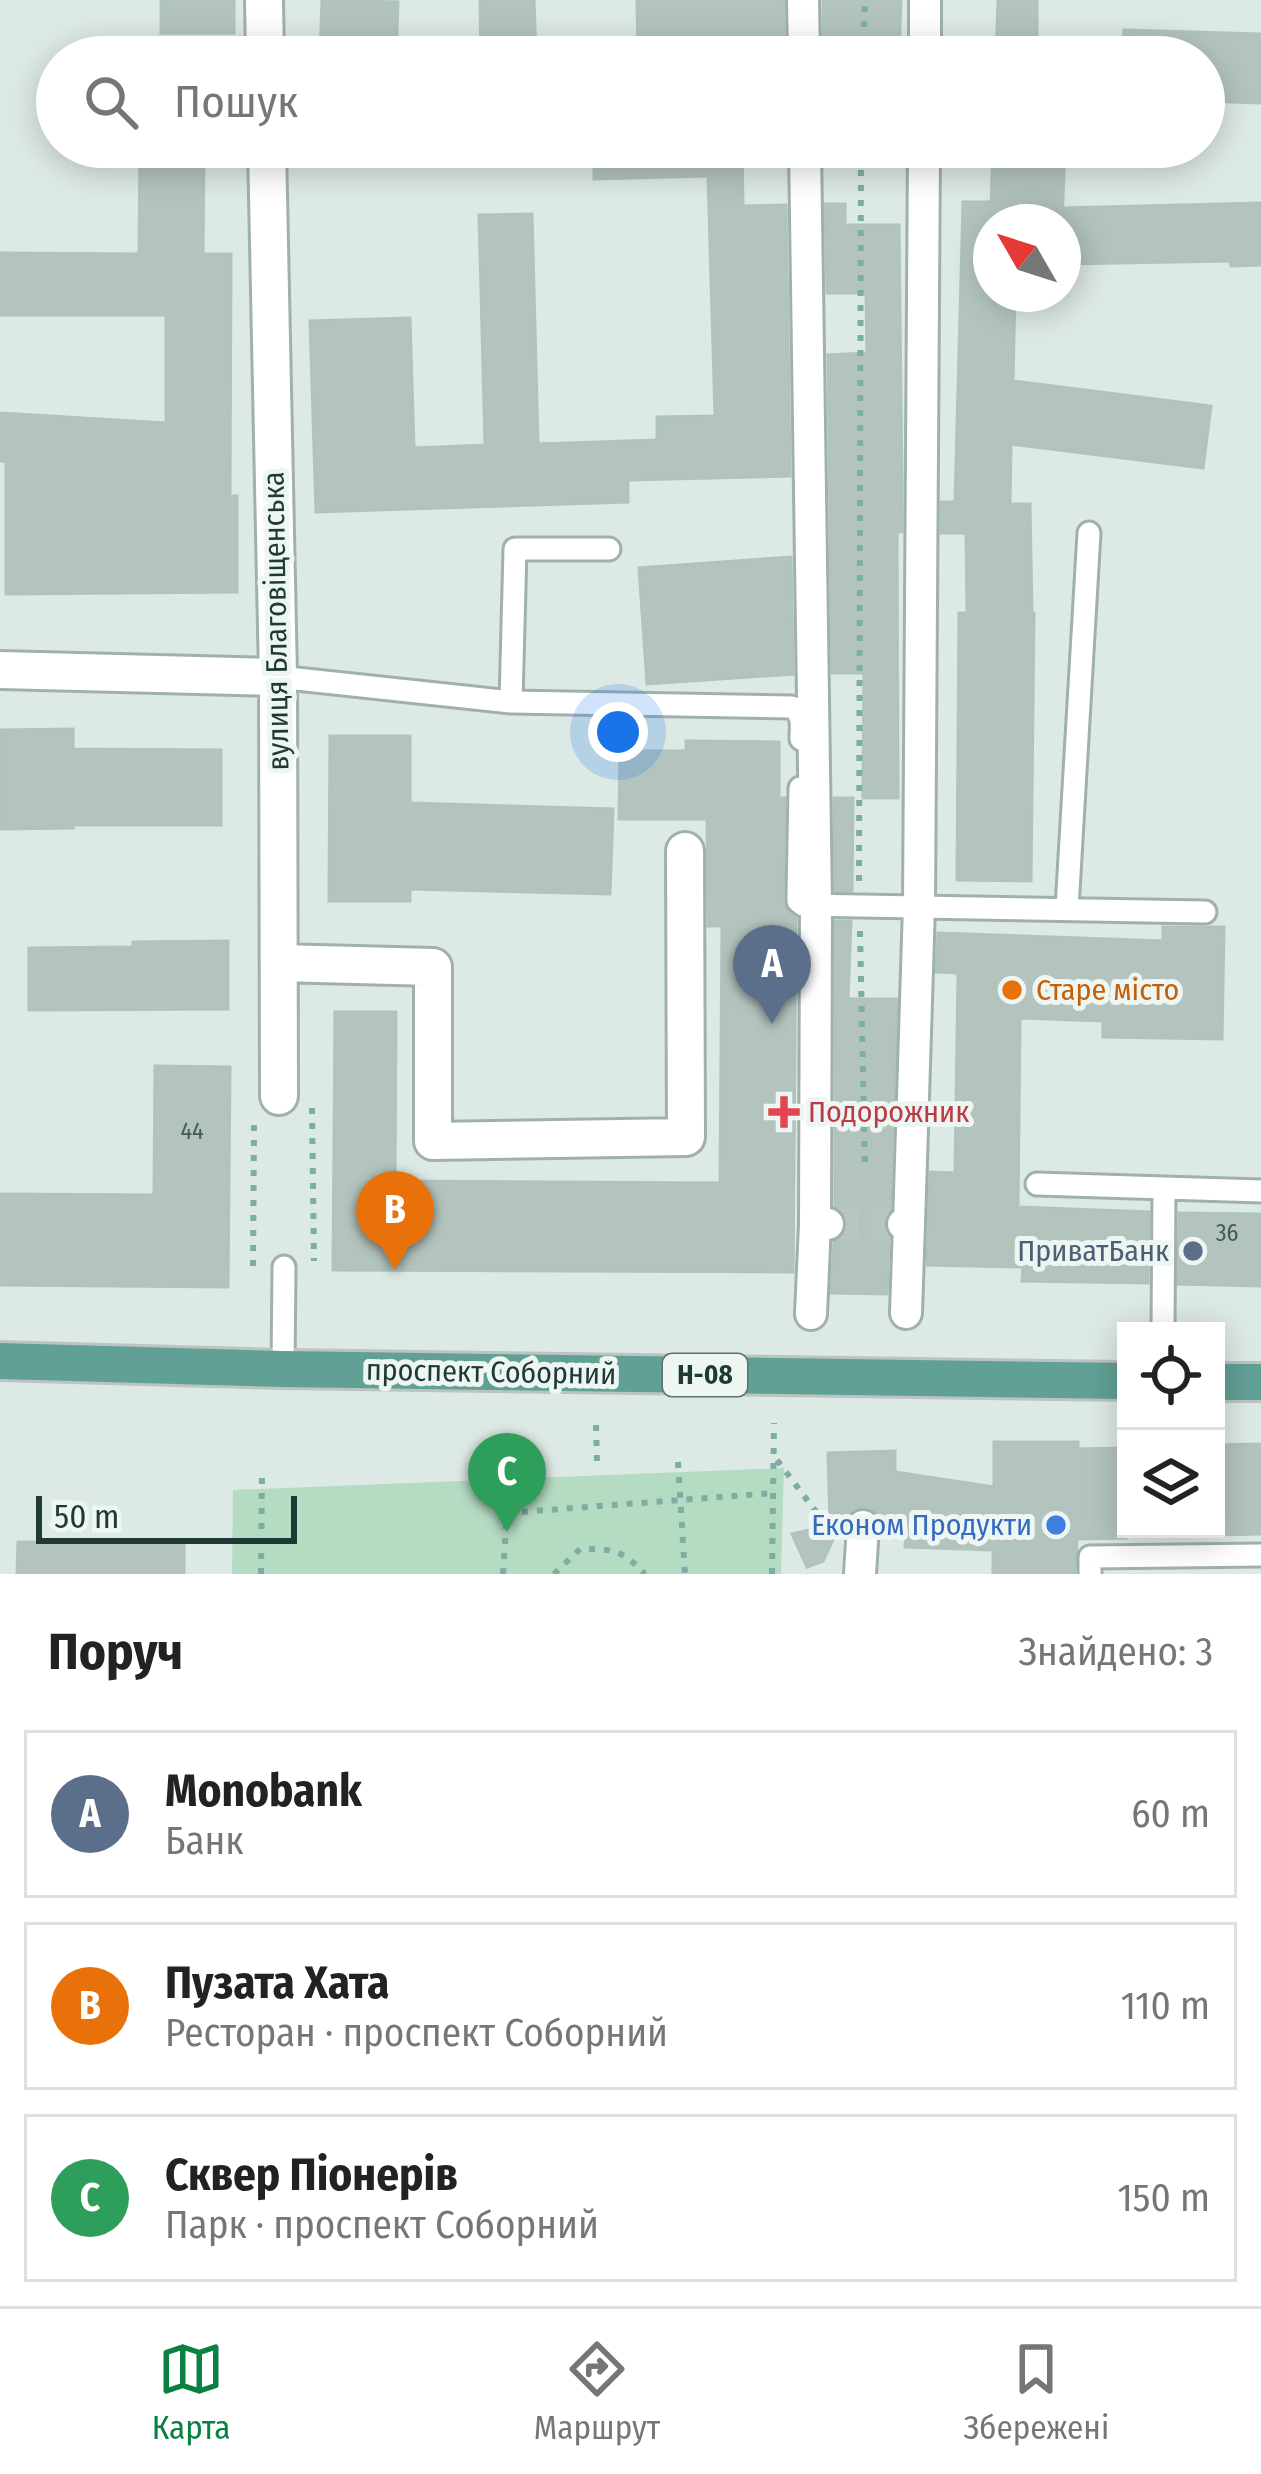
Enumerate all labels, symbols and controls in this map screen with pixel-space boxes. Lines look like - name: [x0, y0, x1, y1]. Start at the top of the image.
- search box: [36, 36, 1225, 168]
- icon: search: [78, 69, 144, 135]
- text: Пошук: [174, 75, 298, 129]
- north arrow: [973, 204, 1081, 312]
- street label: вулиця Благовіщенська: [255, 471, 297, 771]
- your location: [588, 702, 648, 762]
- pin: A: [733, 925, 811, 1024]
- place label: Старе мiсто: [1036, 972, 1179, 1008]
- marker: Старе мiсто: [999, 977, 1025, 1003]
- place label: Подорожник: [808, 1094, 969, 1130]
- marker: Подорожник: [771, 1099, 797, 1125]
- house number: 44: [180, 1117, 204, 1145]
- pin: B: [356, 1171, 434, 1270]
- house number: 36: [1216, 1219, 1238, 1247]
- place label: ПриватБанк: [1017, 1233, 1169, 1269]
- marker: ПриватБанк: [1180, 1238, 1206, 1264]
- map controls: [1117, 1322, 1225, 1538]
- button: locate: [1117, 1322, 1225, 1430]
- street label: проспект Соборний: [365, 1352, 617, 1392]
- road number: Н-08: [663, 1354, 747, 1396]
- button: layers: [1117, 1430, 1225, 1538]
- pin: C: [468, 1433, 546, 1532]
- scale bar: [36, 1490, 297, 1543]
- text: 50 m: [54, 1497, 119, 1537]
- place label: Економ Продукти: [811, 1507, 1032, 1543]
- marker: Економ Продукти: [1043, 1512, 1069, 1538]
- text: Поруч: [48, 1621, 183, 1683]
- text: Знайдено: 3: [1018, 1629, 1213, 1675]
- text: Monobank: [165, 1764, 362, 1818]
- text: A: [79, 1791, 101, 1837]
- text: 60 m: [1131, 1791, 1210, 1837]
- text: Банк: [165, 1818, 244, 1864]
- text: Пузата Хата: [165, 1956, 389, 2010]
- text: B: [79, 1983, 101, 2029]
- text: 110 m: [1121, 1983, 1210, 2029]
- text: Ресторан · проспект Соборний: [165, 2010, 668, 2056]
- text: Сквер Піонерів: [165, 2148, 458, 2202]
- text: C: [80, 2175, 100, 2221]
- text: 150 m: [1117, 2175, 1210, 2221]
- text: Парк · проспект Соборний: [165, 2202, 599, 2248]
- tab: Карта: [152, 2336, 230, 2448]
- tab: Маршрут: [534, 2336, 660, 2448]
- tab: Збережені: [964, 2336, 1109, 2448]

